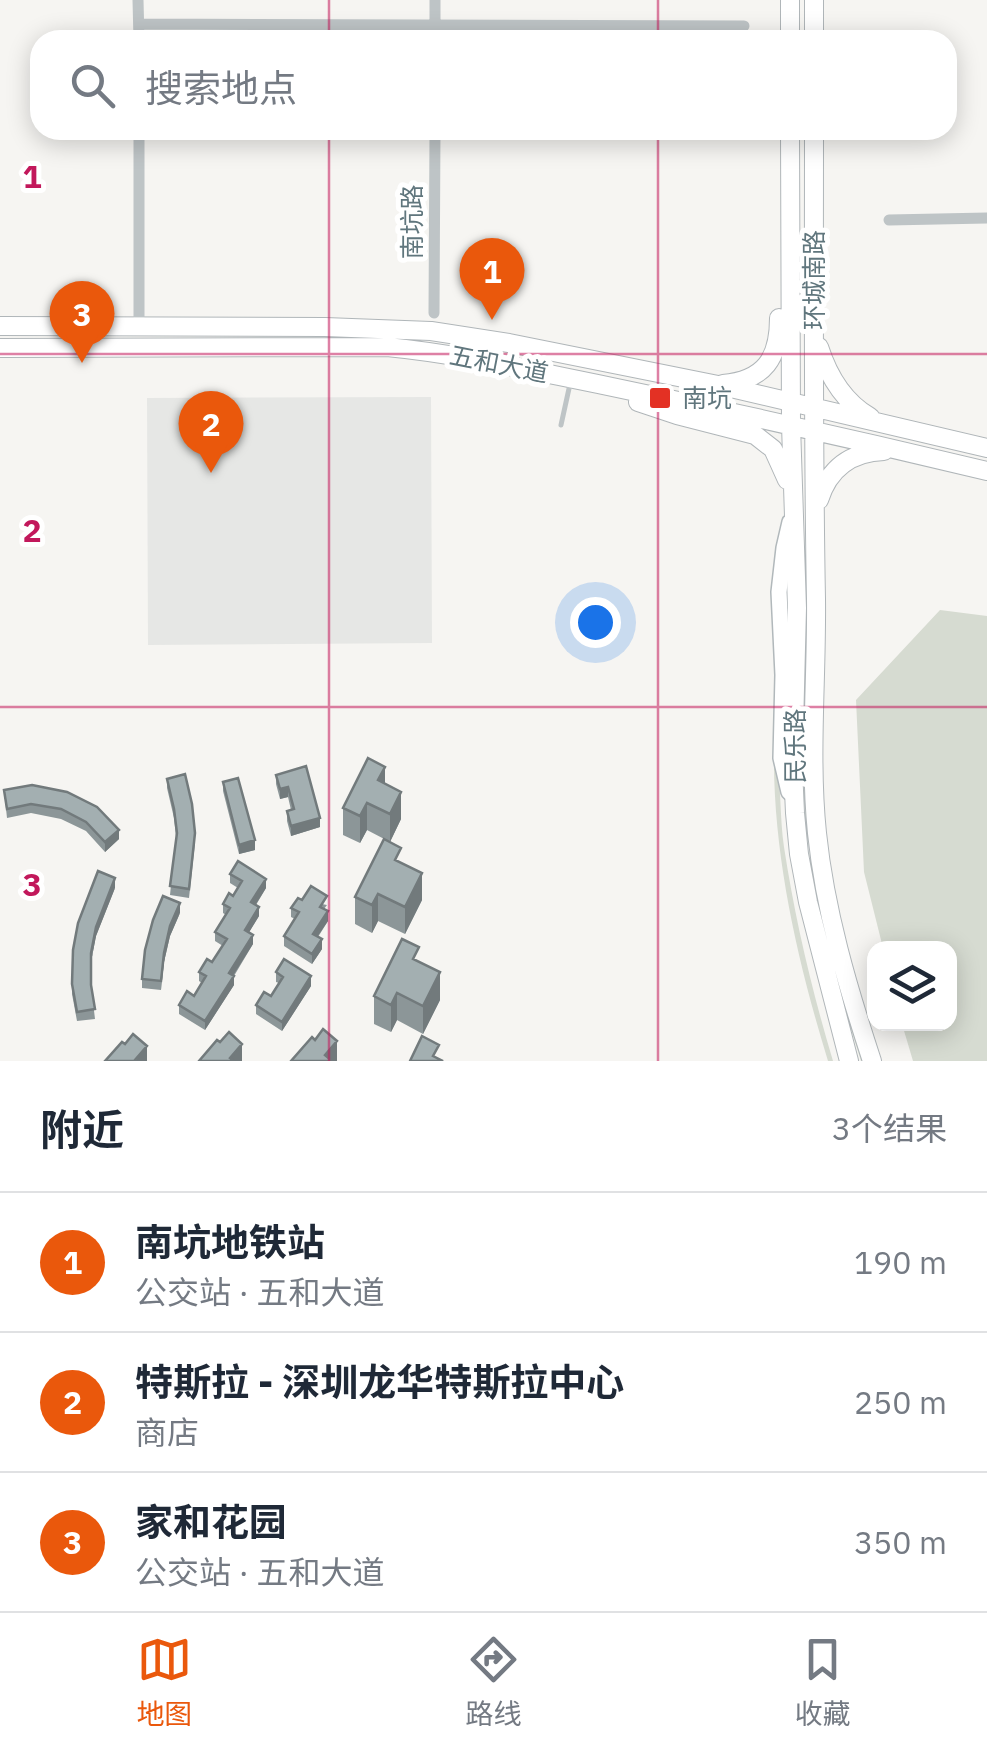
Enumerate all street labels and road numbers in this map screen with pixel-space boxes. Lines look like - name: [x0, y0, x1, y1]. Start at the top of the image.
- street label: 南坑路: [395, 184, 428, 260]
- street label: 环城南路: [797, 230, 830, 330]
- street label: 五和大道: [447, 338, 551, 389]
- street label: 民乐路: [778, 708, 811, 784]

